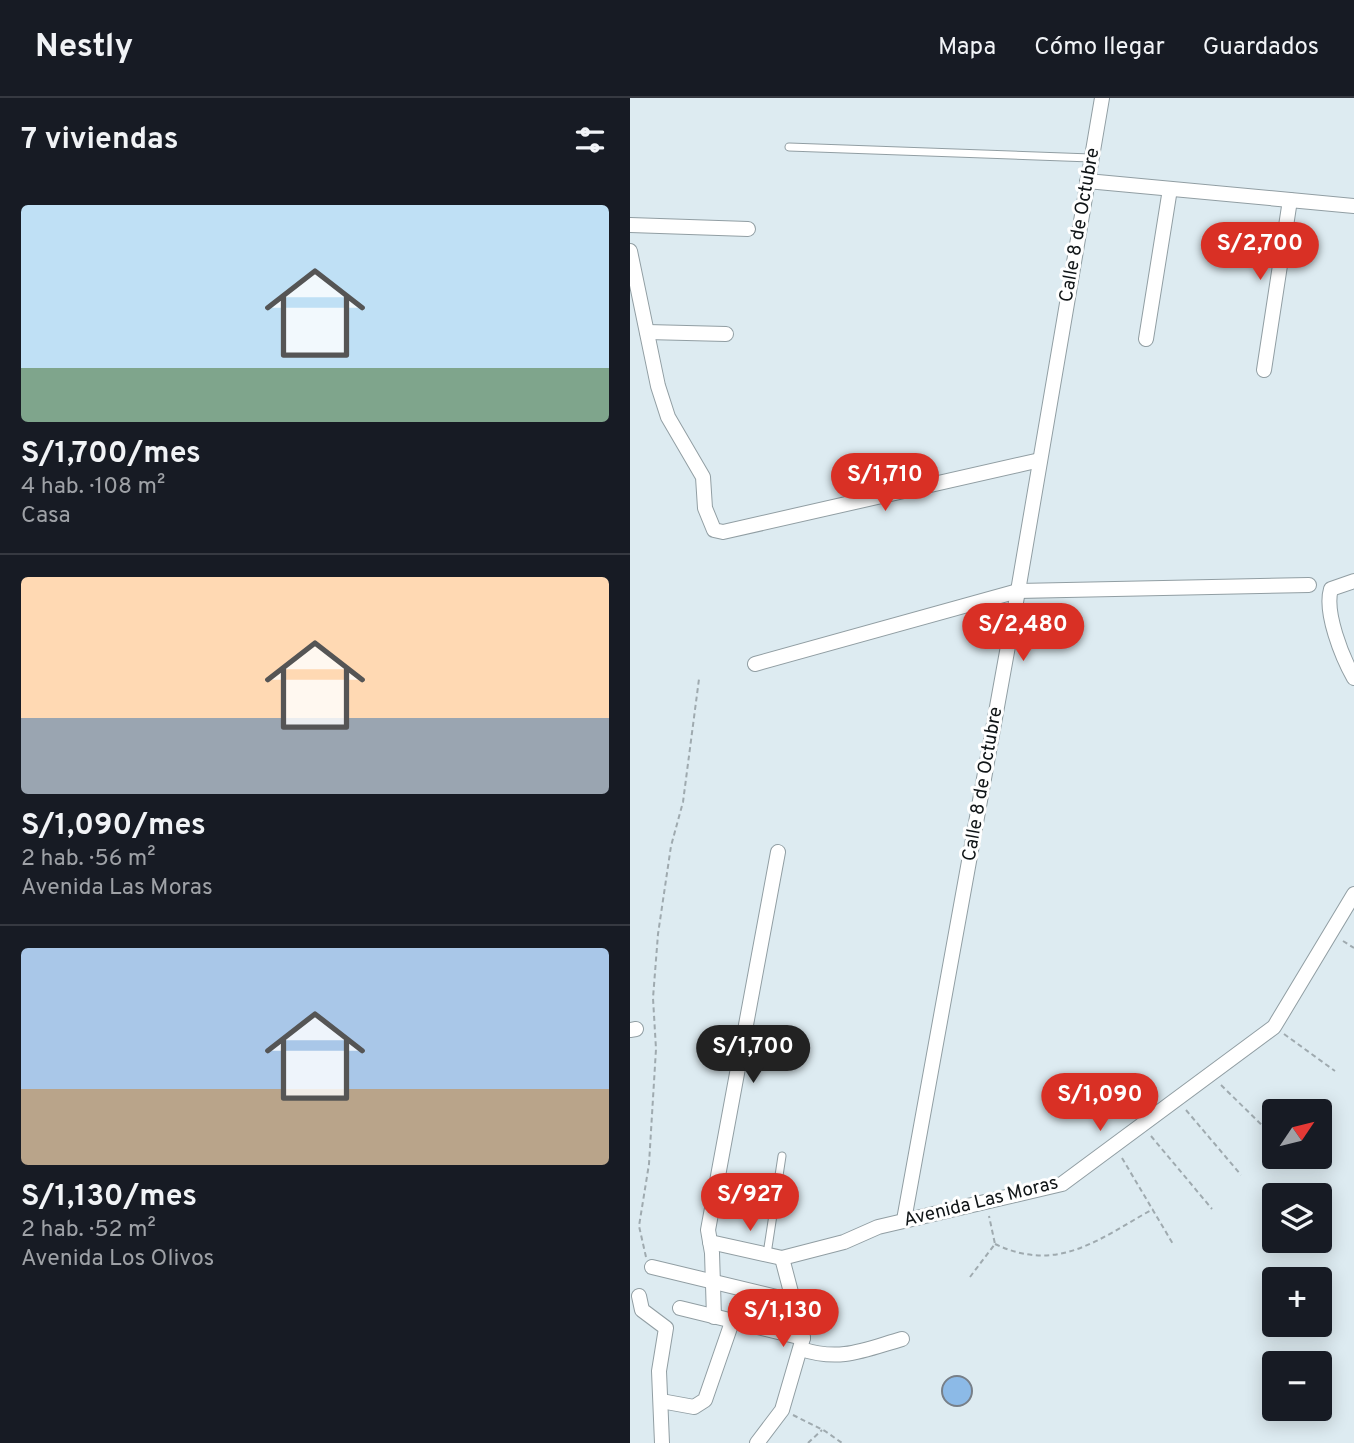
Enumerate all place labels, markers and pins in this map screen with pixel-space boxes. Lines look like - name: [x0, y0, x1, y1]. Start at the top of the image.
- pin: S/2,700: [1195, 222, 1325, 282]
- pin: S/1,710: [820, 454, 950, 513]
- pin: S/2,480: [958, 603, 1088, 663]
- pin: S/1,700: [688, 1026, 818, 1085]
- pin: S/1,090: [1035, 1074, 1165, 1133]
- pin: S/927: [701, 1174, 799, 1233]
- pin: S/1,130: [718, 1290, 848, 1349]

